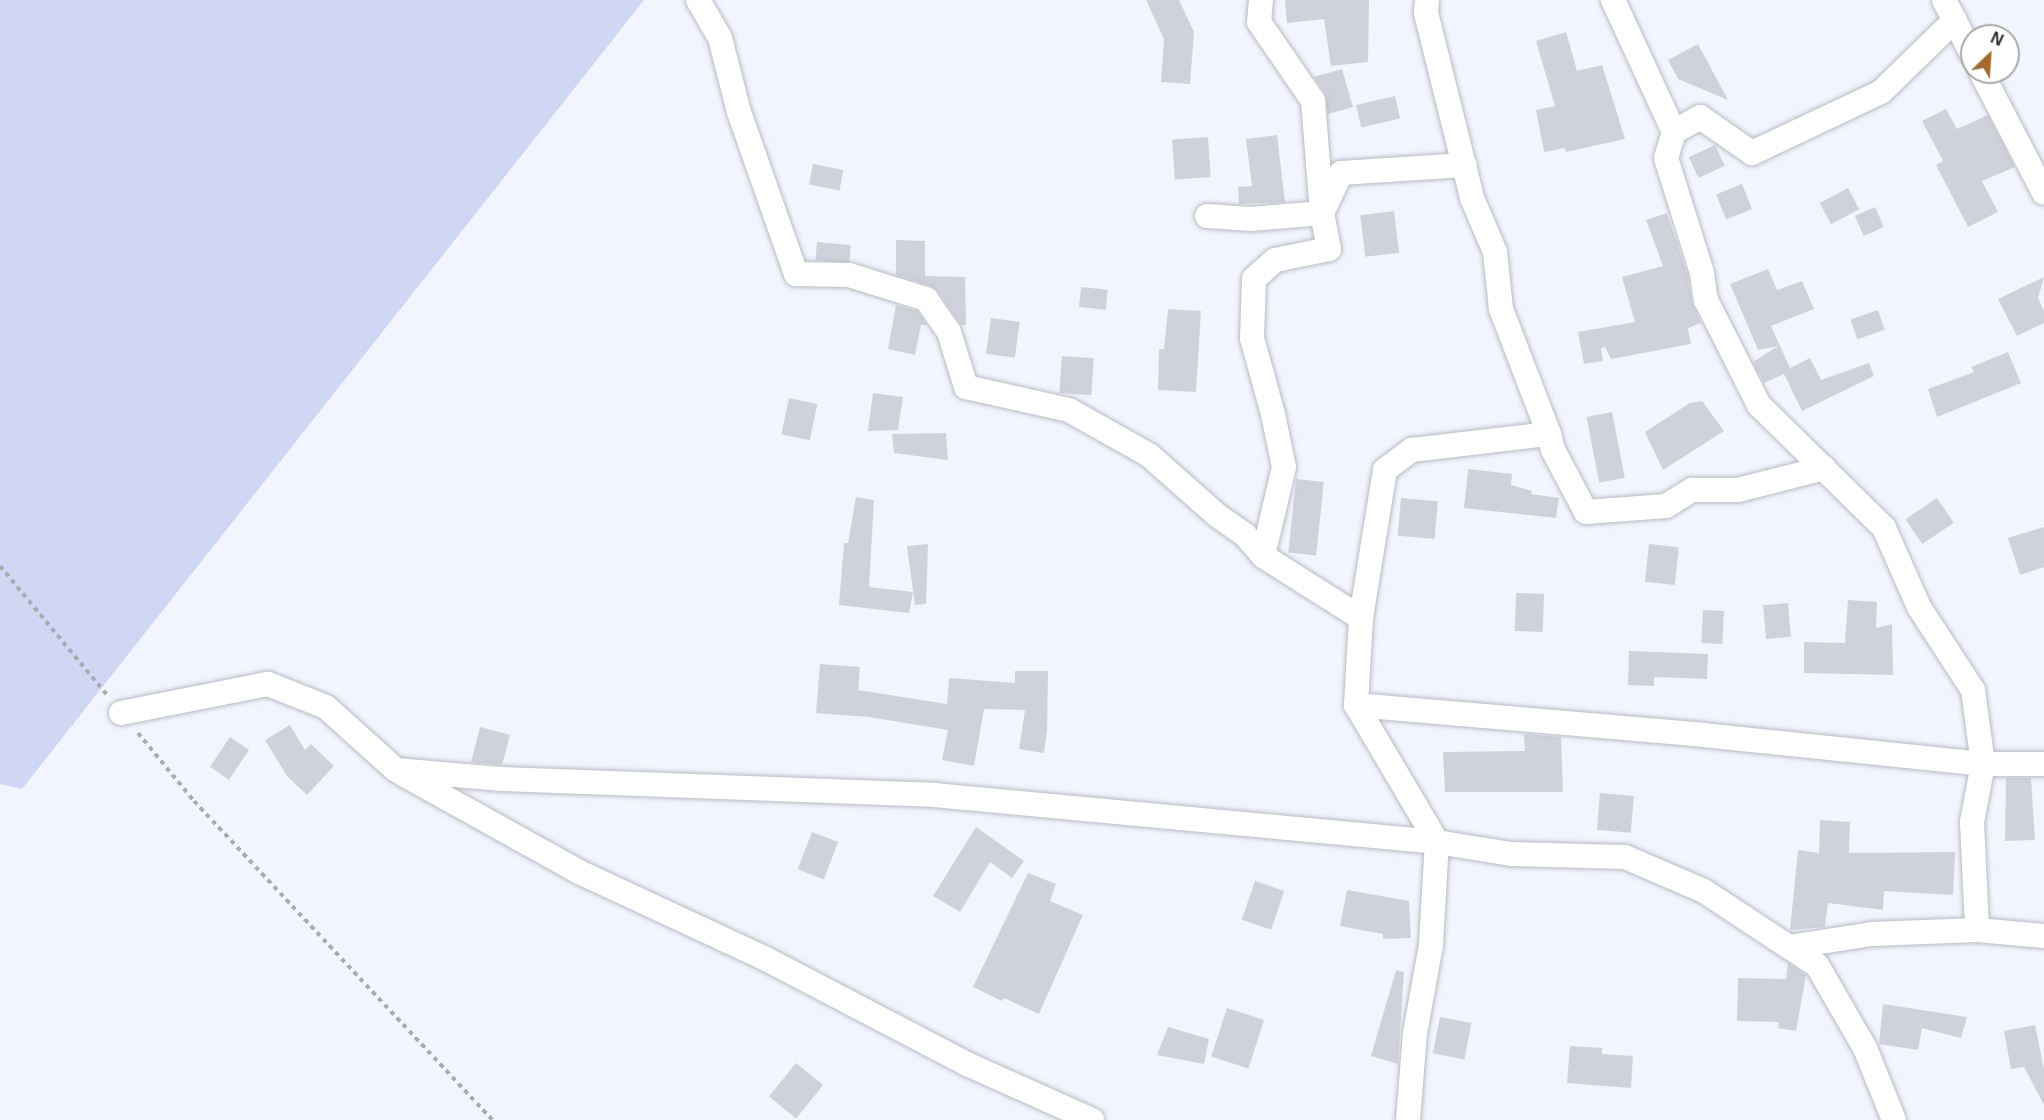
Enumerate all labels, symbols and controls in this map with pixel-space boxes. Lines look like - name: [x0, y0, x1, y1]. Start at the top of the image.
- north arrow: [1960, 24, 2020, 84]
- text: N: [1988, 29, 2006, 49]

